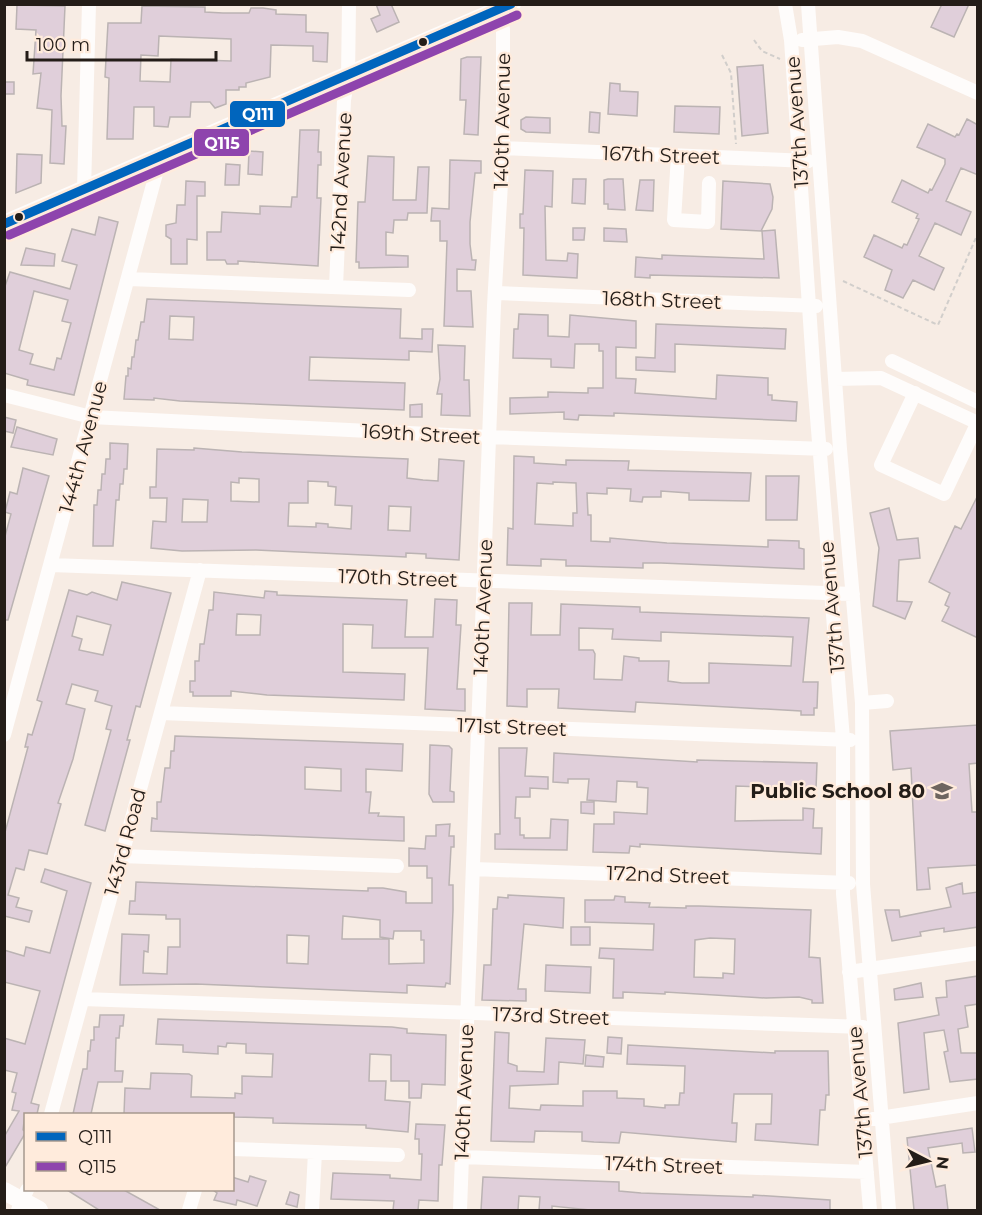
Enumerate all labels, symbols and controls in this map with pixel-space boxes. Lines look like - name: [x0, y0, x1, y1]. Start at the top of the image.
- scale bar: [27, 24, 216, 62]
- text: 100 m: [36, 34, 90, 56]
- unlabelled marker: [417, 36, 429, 48]
- street label: 140th Avenue: [489, 53, 515, 189]
- street label: 137th Avenue: [780, 55, 814, 189]
- line badge: Q111: [229, 100, 286, 128]
- text: Q111: [242, 105, 274, 124]
- street label: 142nd Avenue: [325, 112, 357, 252]
- line badge: Q115: [193, 128, 250, 157]
- text: Q115: [204, 134, 240, 153]
- street label: 167th Street: [602, 141, 720, 169]
- unlabelled marker: [13, 211, 25, 223]
- street label: 168th Street: [602, 286, 722, 314]
- street label: 144th Avenue: [54, 378, 112, 516]
- street label: 169th Street: [361, 419, 481, 449]
- street label: 140th Avenue: [469, 538, 497, 676]
- street label: 137th Avenue: [814, 540, 850, 674]
- street label: 170th Street: [338, 564, 458, 592]
- street label: 171st Street: [457, 713, 567, 741]
- place label: Public School 80: [750, 779, 925, 803]
- school or university icon: Public School 80: [930, 779, 954, 803]
- street label: 143rd Road: [99, 786, 151, 898]
- street label: 172nd Street: [606, 861, 730, 889]
- street label: 173rd Street: [492, 1002, 610, 1030]
- street label: 140th Avenue: [450, 1023, 478, 1161]
- street label: 137th Avenue: [842, 1025, 878, 1159]
- legend: [24, 1113, 234, 1191]
- text: Q111: [78, 1126, 112, 1148]
- north arrow: [898, 1131, 958, 1191]
- street label: 174th Street: [604, 1151, 724, 1179]
- text: N: [932, 1155, 953, 1170]
- text: Q115: [78, 1156, 116, 1178]

